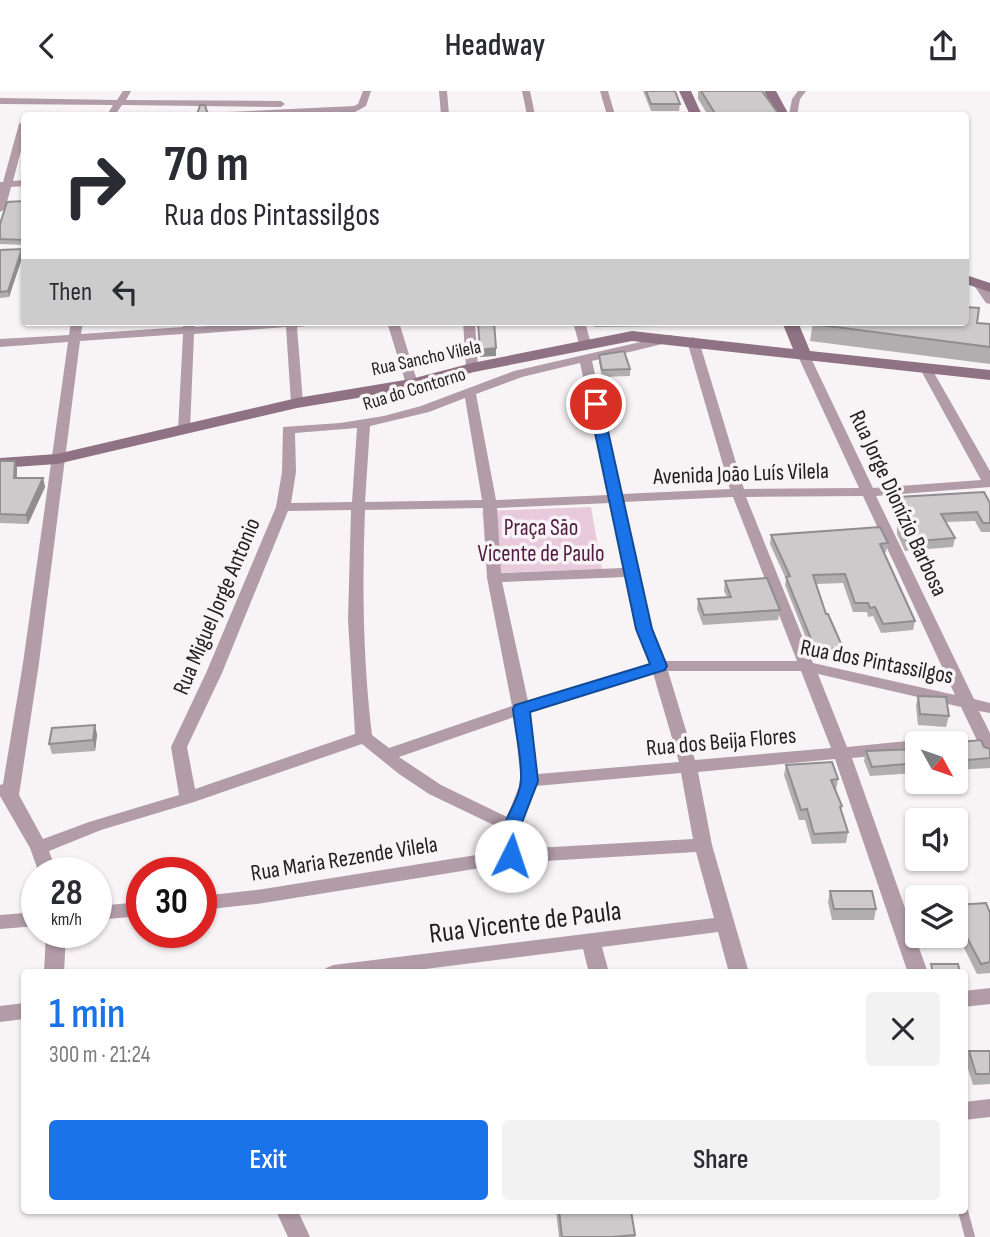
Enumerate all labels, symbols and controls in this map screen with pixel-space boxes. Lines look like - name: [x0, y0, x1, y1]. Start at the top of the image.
- text: Headway: [445, 26, 545, 65]
- icon: back: [28, 27, 66, 65]
- icon: share: [924, 27, 962, 65]
- text: 70 m: [164, 136, 249, 195]
- icon: right: [49, 140, 140, 231]
- text: Rua dos Pintassilgos: [164, 196, 380, 235]
- icon: left: [106, 273, 144, 311]
- text: Then: [49, 277, 92, 308]
- street label: Rua Sancho Vilela: [369, 336, 483, 381]
- street label: Rua do Contorno: [360, 363, 469, 416]
- pin: [566, 374, 626, 434]
- icon: arrive: [577, 385, 615, 423]
- street label: Rua Jorge Dionízio Barbosa: [843, 406, 953, 601]
- street label: Avenida João Luís Vilela: [652, 457, 829, 491]
- street label: Rua Miguel Jorge Antonio: [167, 514, 267, 699]
- park label: Praça São Vicente de Paulo: [478, 514, 604, 568]
- street label: Rua dos Pintassilgos: [798, 633, 956, 691]
- street label: Rua dos Beija Flores: [645, 721, 797, 763]
- north arrow: [905, 731, 968, 795]
- map controls: [905, 731, 968, 948]
- button: sound: [905, 808, 968, 871]
- position arrow: [474, 819, 548, 893]
- street label: Rua Maria Rezende Vilela: [249, 830, 440, 888]
- speed limit sign: 30: [126, 857, 217, 948]
- text: 28: [51, 872, 82, 915]
- button: layers: [905, 885, 968, 948]
- street label: Rua Vicente de Paula: [427, 894, 623, 951]
- text: km/h: [51, 909, 82, 930]
- text: 1 min: [49, 989, 125, 1040]
- button: close: [866, 992, 940, 1066]
- text: 300 m · 21:24: [49, 1041, 150, 1069]
- button: Exit: [49, 1120, 488, 1200]
- button: Share: [502, 1120, 940, 1200]

